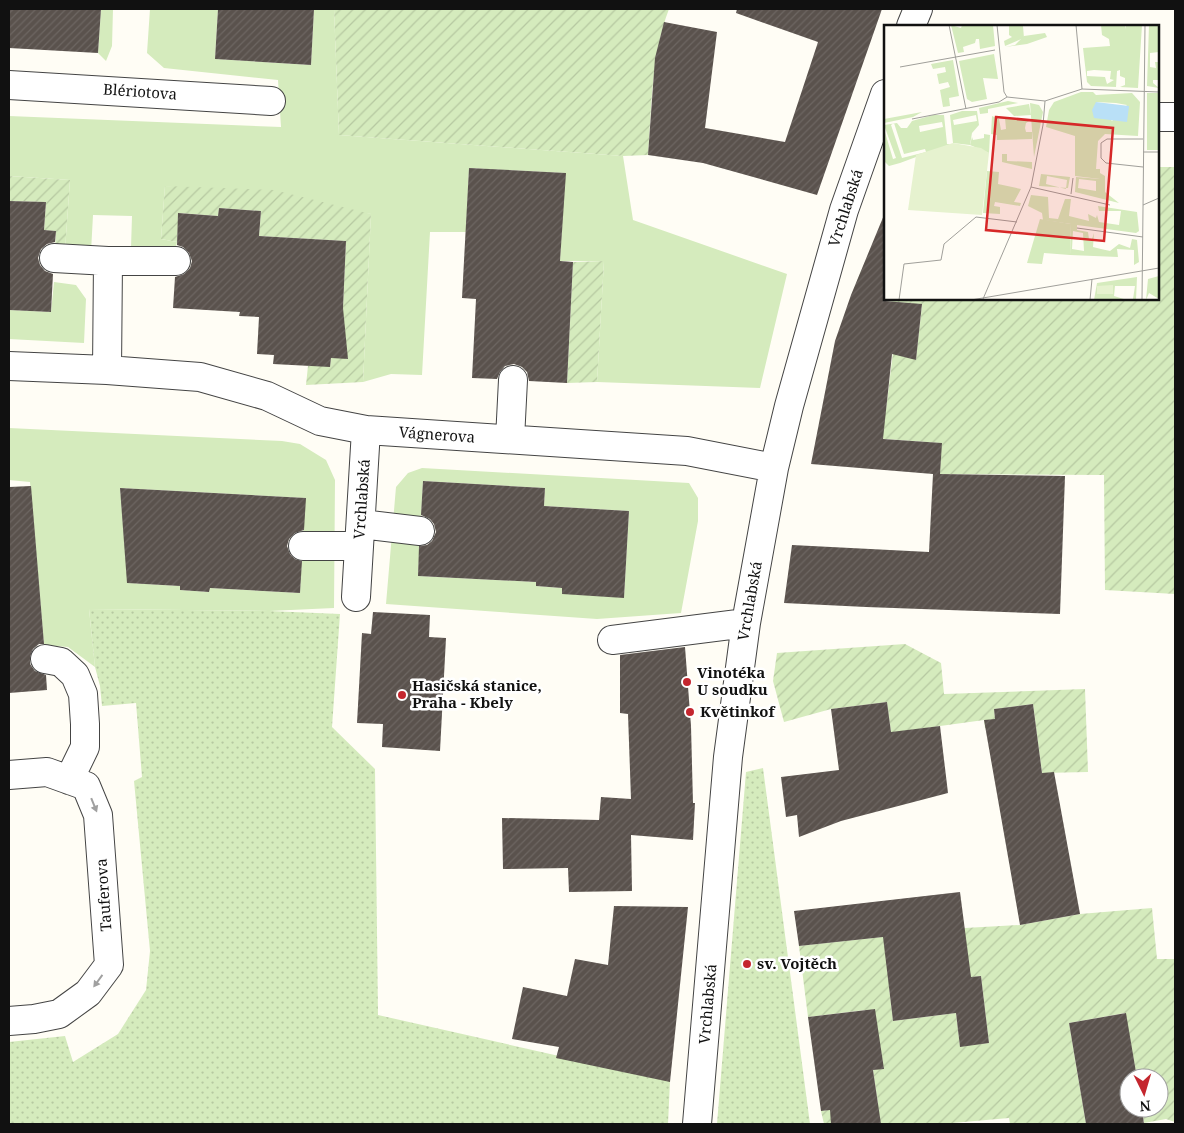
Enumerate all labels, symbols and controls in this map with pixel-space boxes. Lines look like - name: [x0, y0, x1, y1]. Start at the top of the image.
- inset map: [884, 25, 1159, 300]
- street label: Blériotova: [102, 78, 178, 104]
- street label: Vrchlabská: [823, 166, 867, 249]
- street label: Vágnerova: [398, 421, 476, 447]
- street label: Vrchlabská: [348, 458, 374, 540]
- street label: Vrchlabská: [732, 560, 766, 642]
- place label: Vinotéka U soudku: [697, 662, 768, 699]
- place label: Hasičská stanice, Praha - Kbely: [412, 675, 542, 712]
- marker: Vinotéka U soudku: [681, 676, 693, 688]
- marker: Hasičská stanice, Praha - Kbely: [396, 689, 408, 701]
- place label: Květinkof: [700, 701, 777, 721]
- marker: Květinkof: [684, 706, 696, 718]
- one-way arrow: [91, 798, 99, 813]
- street label: Tauferova: [90, 858, 116, 932]
- place label: sv. Vojtěch: [757, 953, 837, 973]
- marker: sv. Vojtěch: [741, 958, 753, 970]
- street label: Vrchlabská: [694, 963, 720, 1045]
- one-way arrow: [93, 974, 103, 987]
- north arrow: [1119, 1068, 1169, 1118]
- text: N: [1139, 1097, 1152, 1116]

